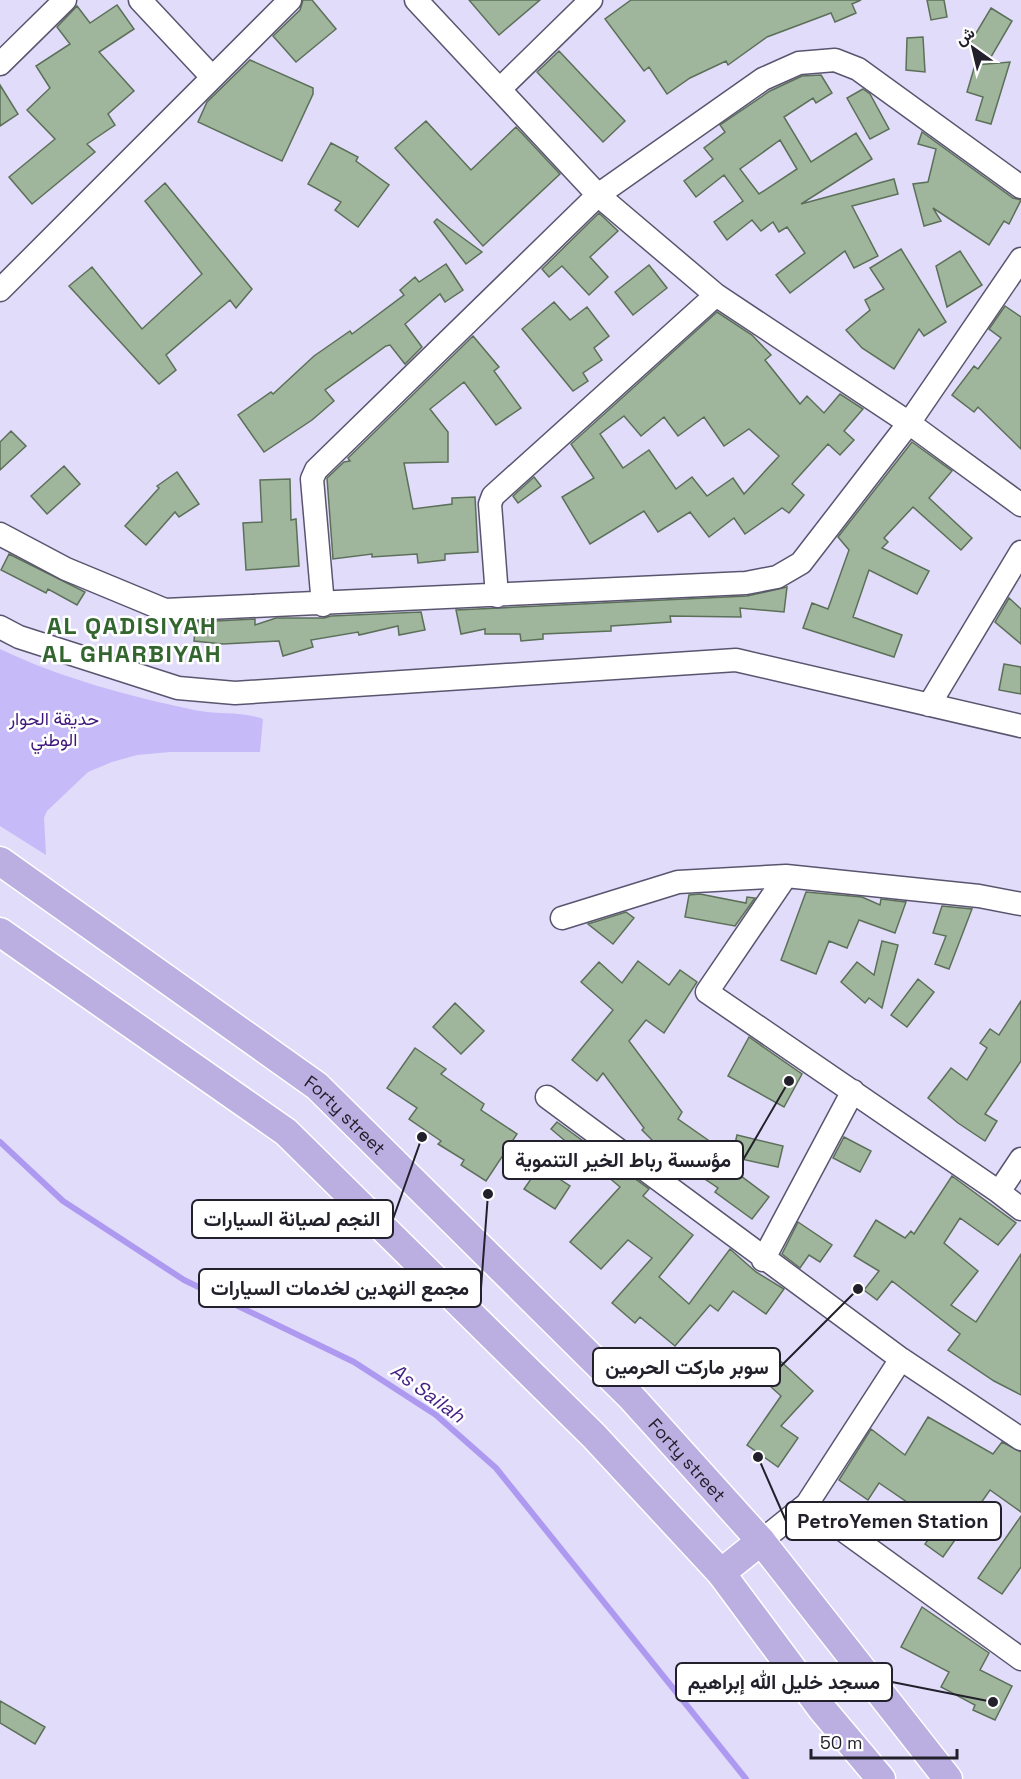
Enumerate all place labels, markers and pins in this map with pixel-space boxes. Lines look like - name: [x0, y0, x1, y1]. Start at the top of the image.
- callout: مؤسسة رباط الخير التنموية: [503, 1141, 743, 1179]
- callout: النجم لصيانة السيارات: [192, 1200, 393, 1238]
- callout: مجمع النهدين لخدمات السيارات: [199, 1269, 481, 1307]
- callout: سوبر ماركت الحرمين: [593, 1348, 780, 1386]
- callout: PetroYemen Station: [786, 1502, 1001, 1540]
- callout: مسجد خليل الله إبراهيم: [676, 1663, 892, 1701]

